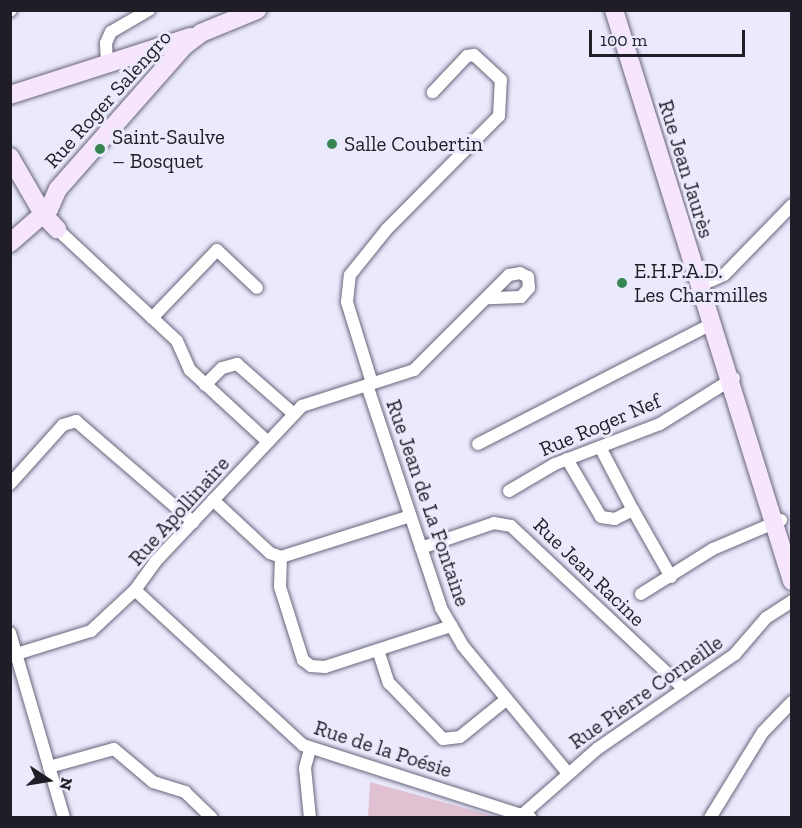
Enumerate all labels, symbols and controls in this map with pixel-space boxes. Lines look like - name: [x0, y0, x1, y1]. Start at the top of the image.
- scale bar: [592, 18, 748, 56]
- street label: Rue Roger Salengro: [39, 25, 177, 173]
- text: 100 m: [600, 29, 647, 51]
- street label: Rue Jean Jaurès: [653, 96, 719, 242]
- place label: Saint-Saulve – Bosquet: [112, 124, 225, 174]
- place label: Salle Coubertin: [344, 131, 483, 157]
- marker: Salle Coubertin: [325, 137, 339, 151]
- marker: Saint-Saulve – Bosquet: [93, 142, 107, 156]
- place label: E.H.P.A.D. Les Charmilles: [634, 258, 768, 308]
- marker: E.H.P.A.D. Les Charmilles: [615, 276, 629, 290]
- street label: Rue Roger Nef: [536, 388, 664, 462]
- street label: Rue Jean de La Fontaine: [381, 396, 475, 610]
- street label: Rue Apollinaire: [123, 451, 235, 571]
- street label: Rue Jean Racine: [528, 512, 650, 632]
- street label: Rue Pierre Corneille: [564, 630, 728, 754]
- street label: Rue de la Poésie: [311, 715, 455, 783]
- north arrow: [18, 750, 78, 810]
- text: N: [56, 776, 77, 792]

